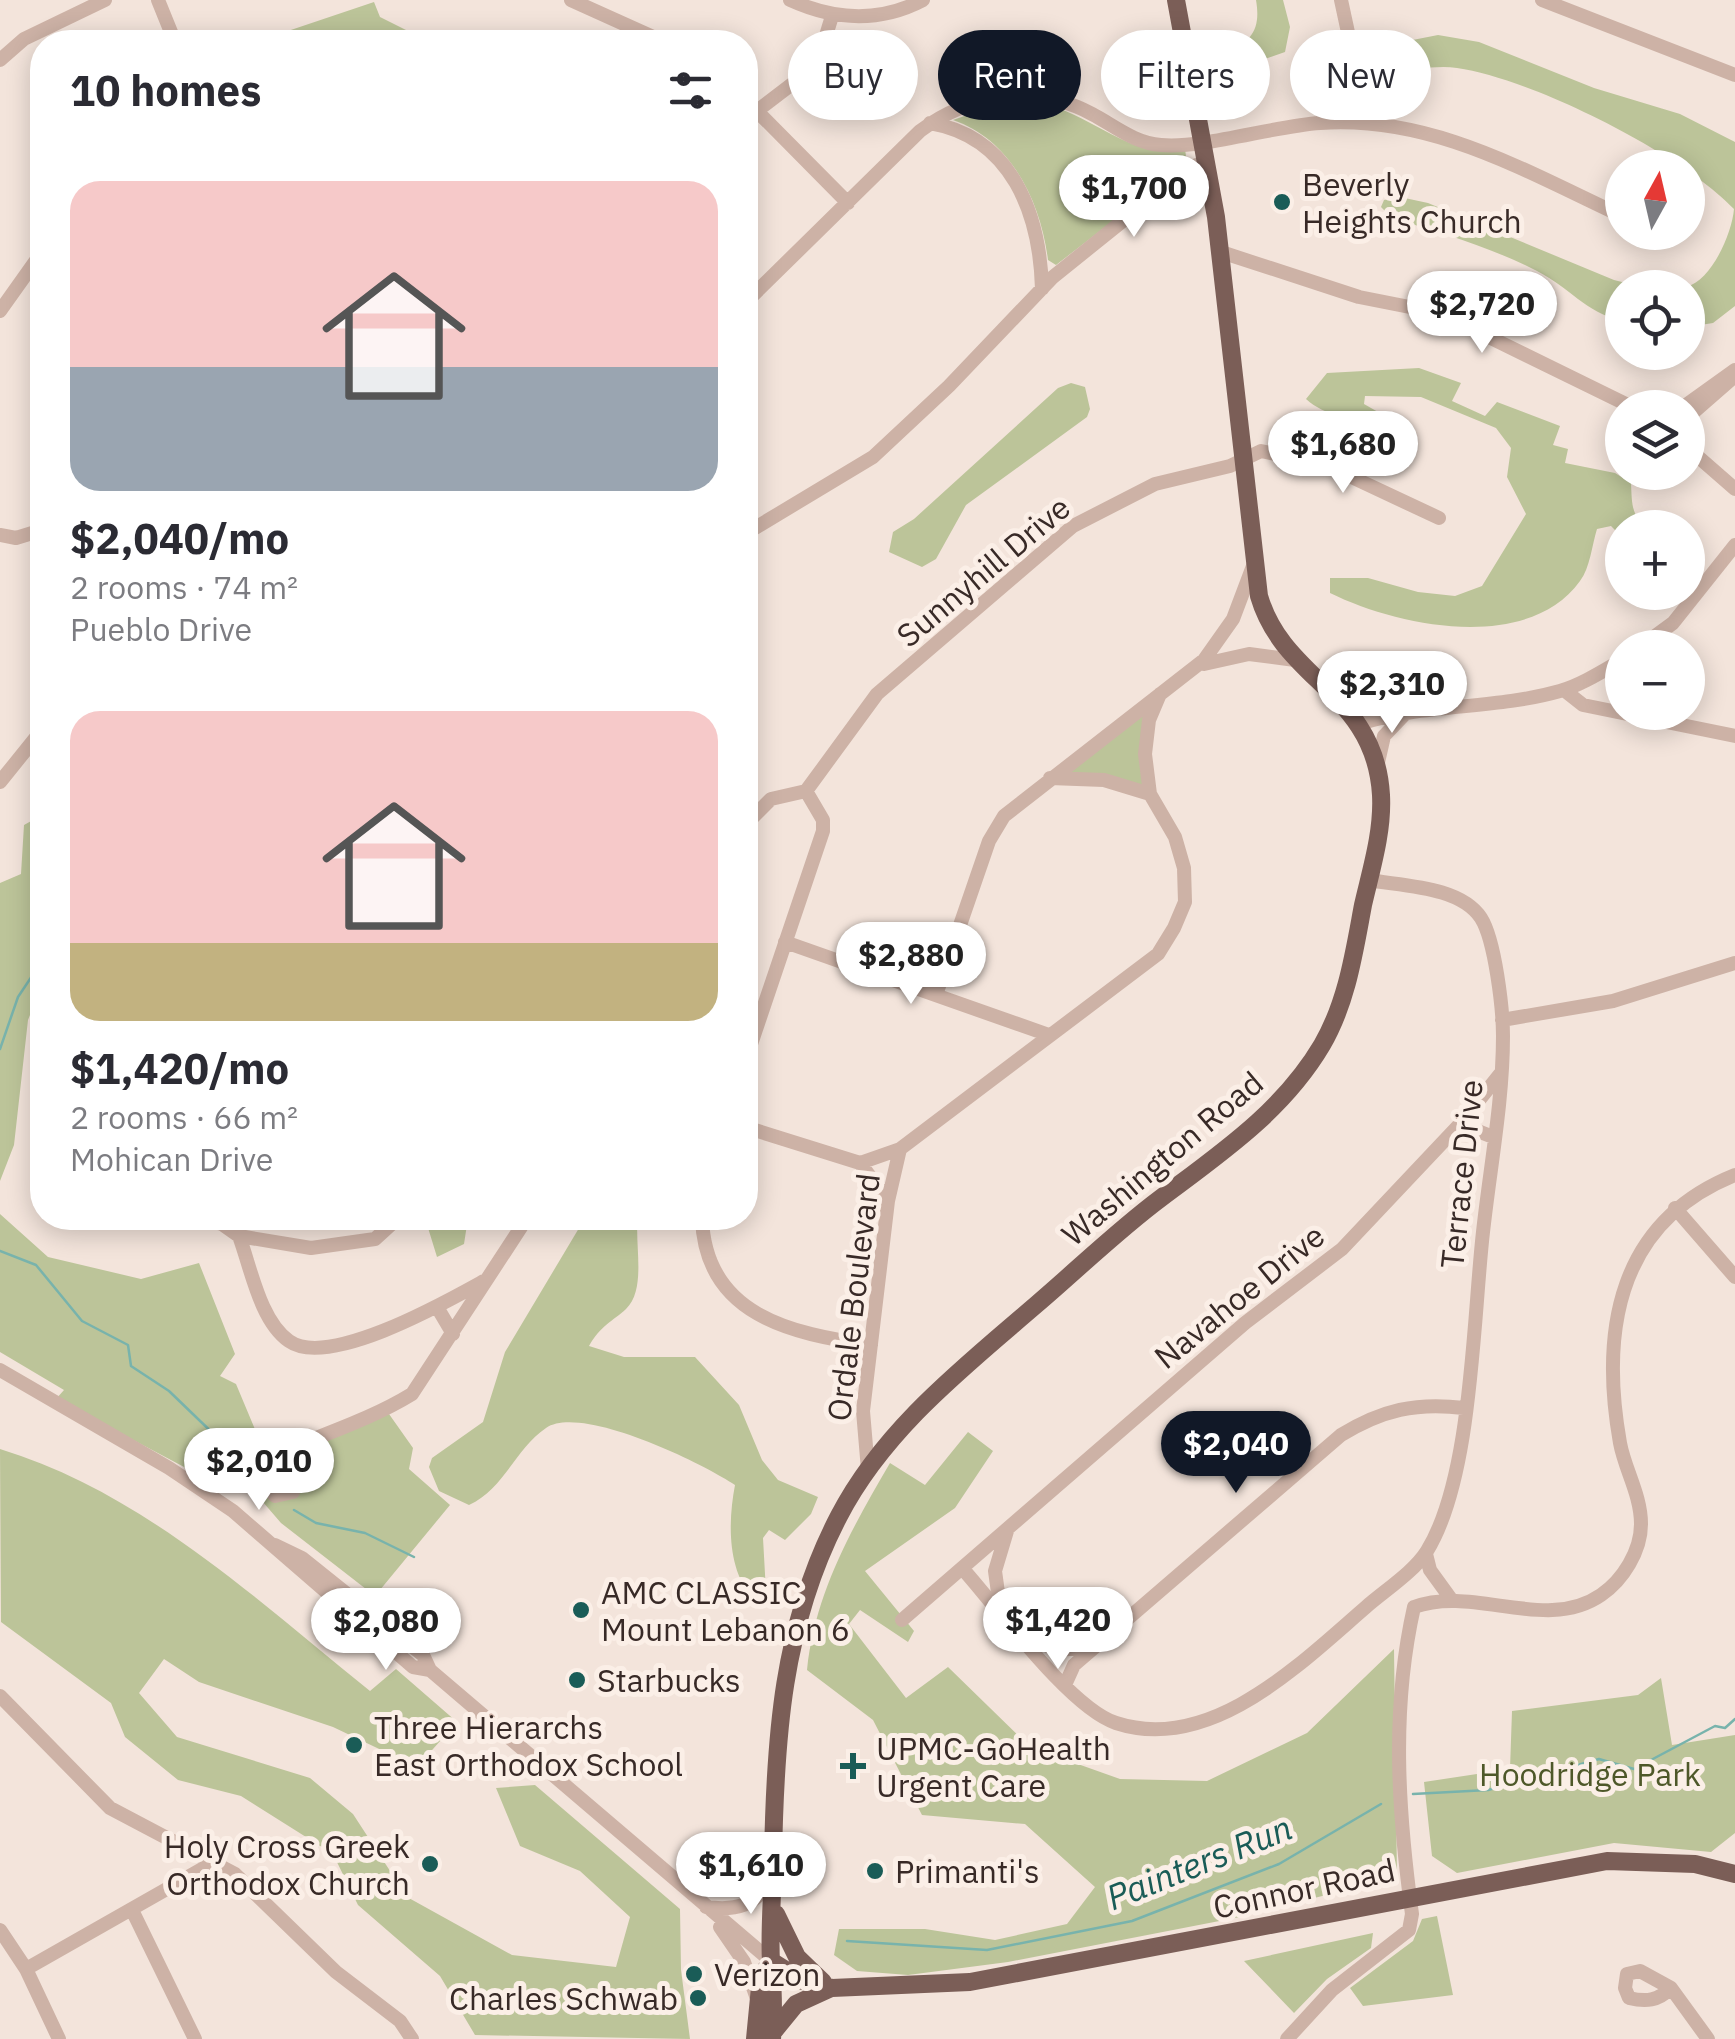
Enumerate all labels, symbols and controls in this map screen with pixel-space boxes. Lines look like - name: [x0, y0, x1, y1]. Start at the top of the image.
- chip: Buy: [788, 30, 918, 120]
- chip: Rent: [938, 30, 1081, 120]
- chip: Filters: [1101, 30, 1270, 120]
- chip: New: [1290, 30, 1431, 120]
- text: 10 homes: [70, 63, 261, 118]
- icon: filters: [663, 63, 718, 118]
- north arrow: [1605, 150, 1705, 250]
- map controls: [1605, 150, 1705, 730]
- pin: $1,700: [1053, 155, 1215, 240]
- place label: Beverly Heights Church: [1302, 163, 1522, 242]
- text: $1,700: [1081, 166, 1187, 208]
- marker: Beverly Heights Church: [1271, 191, 1293, 213]
- icon: home: [304, 246, 484, 426]
- button: locate: [1605, 270, 1705, 370]
- pin: $2,720: [1401, 271, 1563, 356]
- text: $2,720: [1429, 282, 1535, 324]
- button: layers: [1605, 390, 1705, 490]
- pin: $1,680: [1262, 411, 1424, 496]
- text: $1,680: [1290, 422, 1396, 464]
- street label: Sunnyhill Drive: [887, 486, 1079, 656]
- button: +: [1605, 510, 1705, 610]
- text: $2,040/mo: [70, 511, 289, 566]
- text: 2 rooms · 74 m²: [70, 566, 298, 608]
- text: Pueblo Drive: [70, 608, 252, 650]
- button: −: [1605, 630, 1705, 730]
- pin: $2,310: [1311, 651, 1473, 736]
- text: $2,310: [1339, 662, 1445, 704]
- icon: home: [304, 776, 484, 956]
- pin: $2,880: [830, 922, 992, 1007]
- text: $2,880: [858, 933, 964, 975]
- text: $1,420/mo: [70, 1041, 289, 1096]
- street label: Washington Road: [1053, 1061, 1271, 1255]
- street label: Terrace Drive: [1430, 1078, 1492, 1270]
- text: 2 rooms · 66 m²: [70, 1096, 298, 1138]
- text: Mohican Drive: [70, 1138, 273, 1180]
- street label: Ordale Boulevard: [817, 1171, 889, 1423]
- street label: Navahoe Drive: [1145, 1214, 1333, 1378]
- pin: $2,040: [1155, 1411, 1317, 1496]
- text: $2,040: [1183, 1422, 1289, 1464]
- pin: $2,010: [178, 1428, 340, 1513]
- text: $2,010: [206, 1439, 312, 1481]
- place label: AMC CLASSIC Mount Lebanon 6: [601, 1571, 850, 1650]
- pin: $1,420: [977, 1587, 1139, 1672]
- pin: $2,080: [305, 1588, 467, 1673]
- text: $1,420: [1005, 1598, 1111, 1640]
- text: $2,080: [333, 1599, 439, 1641]
- marker: AMC CLASSIC Mount Lebanon 6: [570, 1599, 592, 1621]
- place label: Starbucks: [597, 1659, 741, 1701]
- marker: Starbucks: [566, 1669, 588, 1691]
- place label: Three Hierarchs East Orthodox School: [374, 1706, 683, 1785]
- place label: UPMC-GoHealth Urgent Care: [876, 1727, 1111, 1806]
- marker: Three Hierarchs East Orthodox School: [343, 1734, 365, 1756]
- marker: UPMC-GoHealth Urgent Care: [840, 1753, 866, 1779]
- park label: Hoodridge Park: [1479, 1753, 1701, 1795]
- water label: Painters Run: [1099, 1804, 1299, 1920]
- place label: Holy Cross Greek Orthodox Church: [164, 1825, 410, 1904]
- pin: $1,610: [670, 1832, 832, 1917]
- text: $1,610: [698, 1843, 804, 1885]
- street label: Connor Road: [1209, 1848, 1399, 1928]
- place label: Primanti's: [895, 1850, 1040, 1892]
- marker: Holy Cross Greek Orthodox Church: [419, 1853, 441, 1875]
- marker: Primanti's: [864, 1860, 886, 1882]
- place label: Verizon: [714, 1953, 820, 1995]
- marker: Verizon: [683, 1963, 705, 1985]
- place label: Charles Schwab: [449, 1977, 678, 2019]
- marker: Charles Schwab: [687, 1987, 709, 2009]

